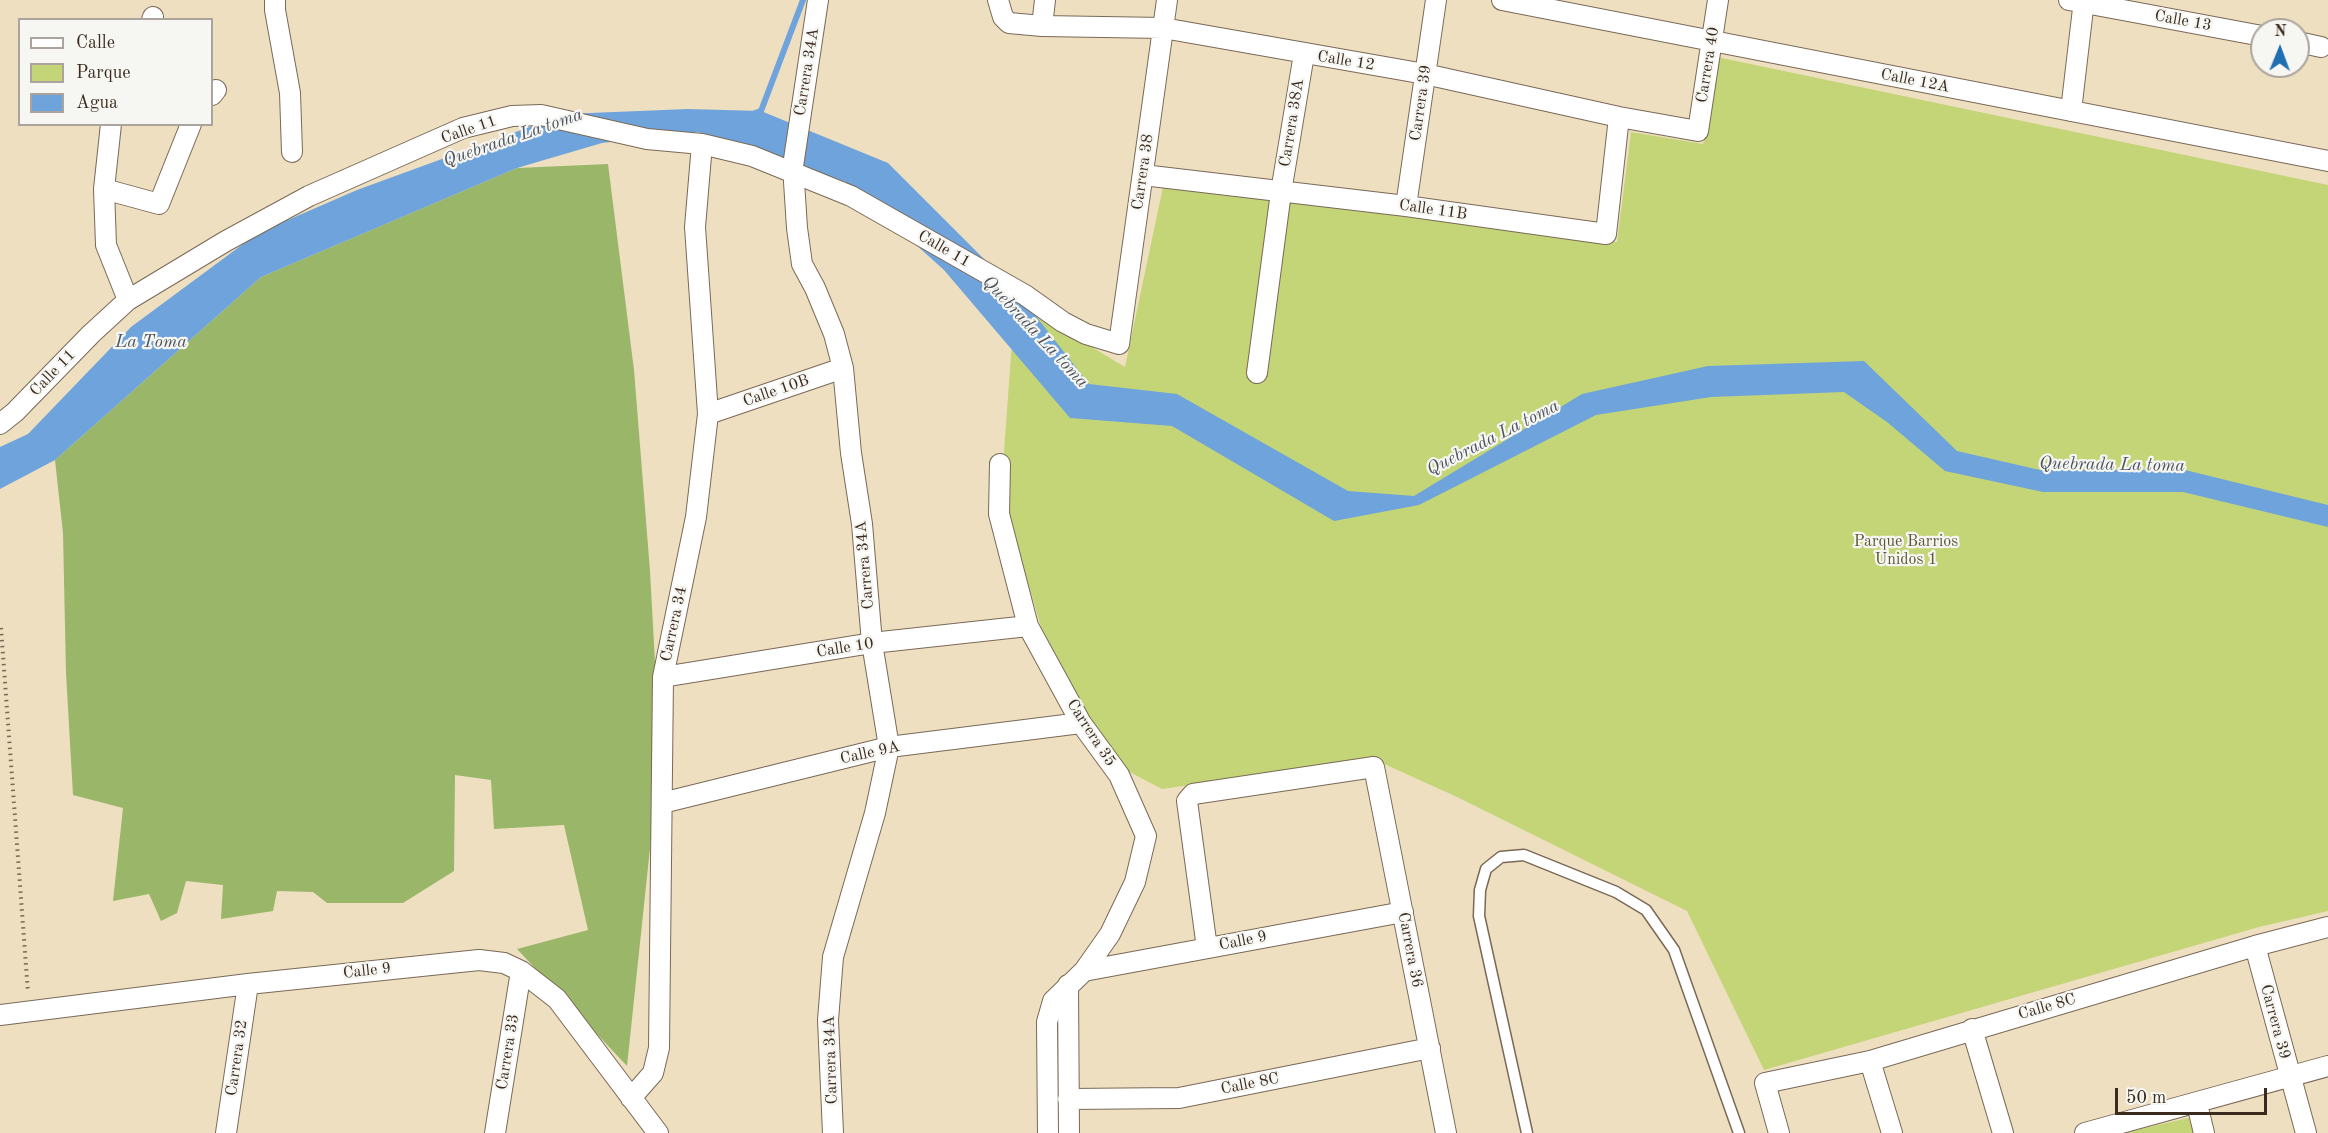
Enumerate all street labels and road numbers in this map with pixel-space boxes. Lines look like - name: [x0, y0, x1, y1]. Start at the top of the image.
- street label: Calle 13: [2153, 7, 2213, 35]
- street label: Carrera 40: [1693, 26, 1723, 104]
- street label: Carrera 34A: [791, 27, 823, 117]
- street label: Calle 12: [1316, 47, 1376, 75]
- street label: Carrera 39: [1406, 64, 1436, 142]
- street label: Calle 12A: [1879, 65, 1951, 97]
- street label: Carrera 38A: [1276, 78, 1308, 168]
- street label: Calle 11: [439, 112, 499, 148]
- street label: Carrera 38: [1128, 133, 1158, 211]
- street label: Calle 11B: [1398, 196, 1468, 224]
- street label: Calle 11: [914, 226, 974, 272]
- street label: Calle 11: [26, 346, 80, 400]
- street label: Calle 10B: [740, 371, 812, 411]
- street label: Carrera 34A: [852, 520, 878, 610]
- street label: Carrera 34: [657, 585, 691, 663]
- street label: Calle 10: [815, 634, 875, 662]
- street label: Carrera 35: [1062, 696, 1120, 770]
- street label: Calle 9A: [838, 737, 902, 769]
- street label: Carrera 36: [1393, 911, 1427, 989]
- street label: Calle 9: [1217, 927, 1269, 955]
- street label: Calle 9: [342, 959, 392, 983]
- street label: Carrera 39: [2256, 983, 2294, 1061]
- street label: Calle 8C: [2016, 990, 2078, 1024]
- street label: Carrera 33: [493, 1013, 523, 1091]
- street label: Carrera 34A: [820, 1015, 842, 1105]
- street label: Carrera 32: [222, 1019, 252, 1097]
- street label: Calle 8C: [1219, 1069, 1281, 1099]

